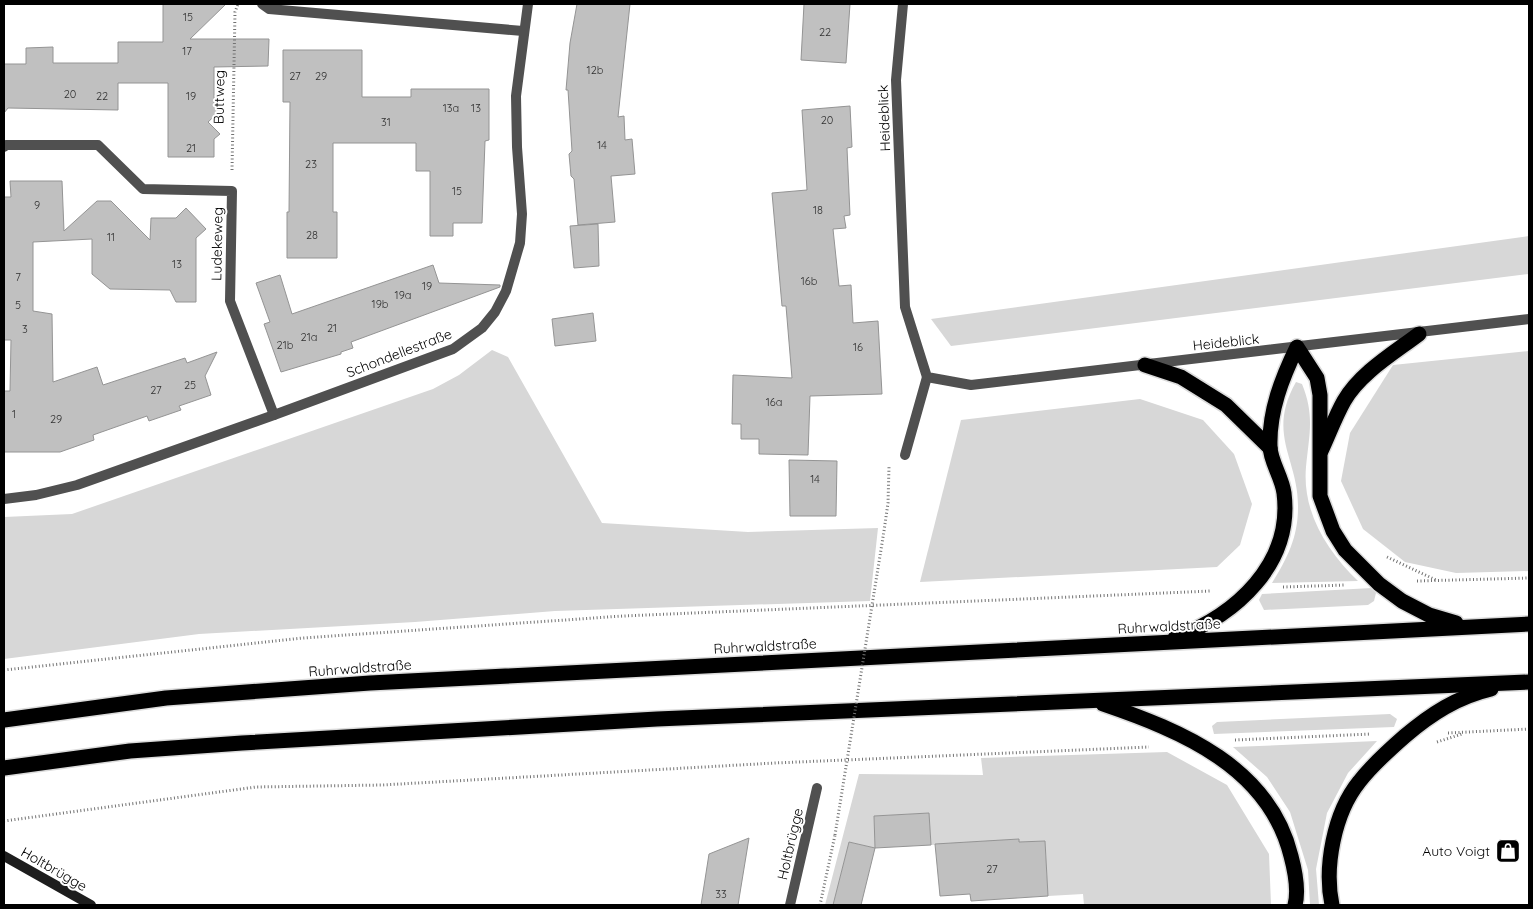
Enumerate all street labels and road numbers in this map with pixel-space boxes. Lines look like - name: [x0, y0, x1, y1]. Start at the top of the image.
- street label: Buttweg: [210, 70, 228, 124]
- street label: Heideblick: [874, 84, 894, 152]
- street label: Ludekeweg: [207, 207, 227, 281]
- street label: Schondellestraße: [344, 325, 454, 381]
- street label: Heideblick: [1192, 330, 1260, 354]
- street label: Ruhrwaldstraße: [1117, 614, 1221, 638]
- street label: Ruhrwaldstraße: [713, 634, 817, 658]
- street label: Ruhrwaldstraße: [308, 655, 412, 681]
- street label: Holtbrügge: [773, 806, 807, 882]
- street label: Holtbrügge: [18, 843, 90, 895]

